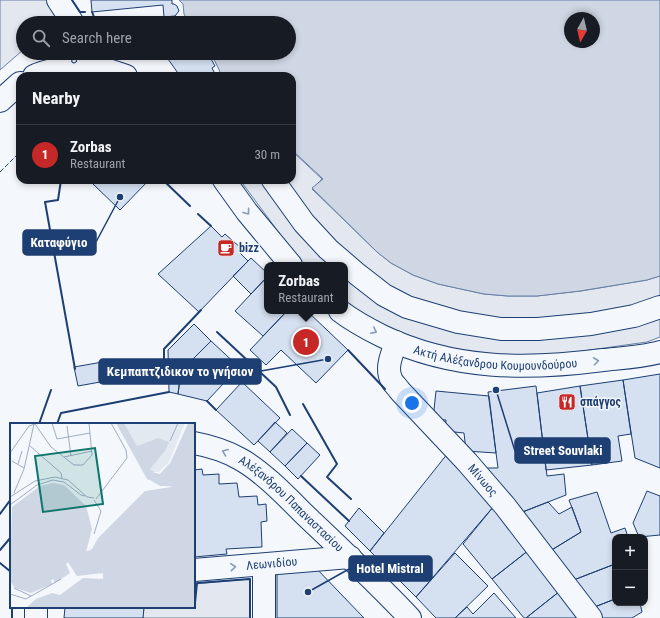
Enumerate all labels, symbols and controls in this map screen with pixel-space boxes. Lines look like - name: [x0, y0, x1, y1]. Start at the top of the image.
- north arrow: [564, 12, 600, 48]
- search box: [16, 16, 296, 60]
- icon: search: [30, 27, 52, 49]
- text: Search here: [62, 29, 132, 47]
- text: Nearby: [32, 88, 80, 108]
- text: Zorbas: [70, 138, 112, 156]
- text: 1: [42, 147, 48, 162]
- text: 30 m: [254, 147, 280, 162]
- text: Restaurant: [70, 156, 125, 171]
- one-way arrow: [242, 207, 249, 214]
- callout: Καταφύγιο: [23, 230, 96, 255]
- text: Καταφύγιο: [31, 235, 88, 250]
- cafe icon: bizz: [216, 238, 236, 258]
- place label: bizz: [239, 241, 259, 255]
- popup: [264, 262, 348, 314]
- text: Zorbas: [278, 272, 320, 290]
- text: Restaurant: [278, 290, 334, 305]
- one-way arrow: [369, 326, 377, 334]
- pin: 1: [293, 327, 319, 357]
- street label: Ακτή Αλέξανδρου Κουμουνδούρου: [412, 342, 578, 373]
- one-way arrow: [593, 357, 599, 366]
- callout: Κεμπαπτζιδικον το γνήσιον: [99, 359, 261, 384]
- text: Κεμπαπτζιδικον το γνήσιον: [107, 364, 253, 379]
- restaurant icon: σπάγγος: [557, 392, 577, 412]
- your location: [402, 393, 422, 413]
- place label: σπάγγος: [580, 395, 622, 409]
- inset map: [10, 423, 195, 608]
- callout: Street Souvlaki: [515, 438, 610, 463]
- text: Street Souvlaki: [523, 443, 603, 458]
- one-way arrow: [221, 448, 228, 456]
- street label: Αλέξανδρου Παπαναστασίου: [236, 453, 347, 555]
- street label: Μίνωος: [465, 461, 501, 499]
- map controls: [612, 534, 648, 606]
- button: +: [612, 534, 648, 570]
- street label: Λεωνιδίου: [246, 554, 298, 573]
- callout: Hotel Mistral: [349, 556, 432, 581]
- text: Hotel Mistral: [356, 561, 424, 576]
- one-way arrow: [230, 563, 236, 572]
- button: −: [612, 570, 648, 606]

